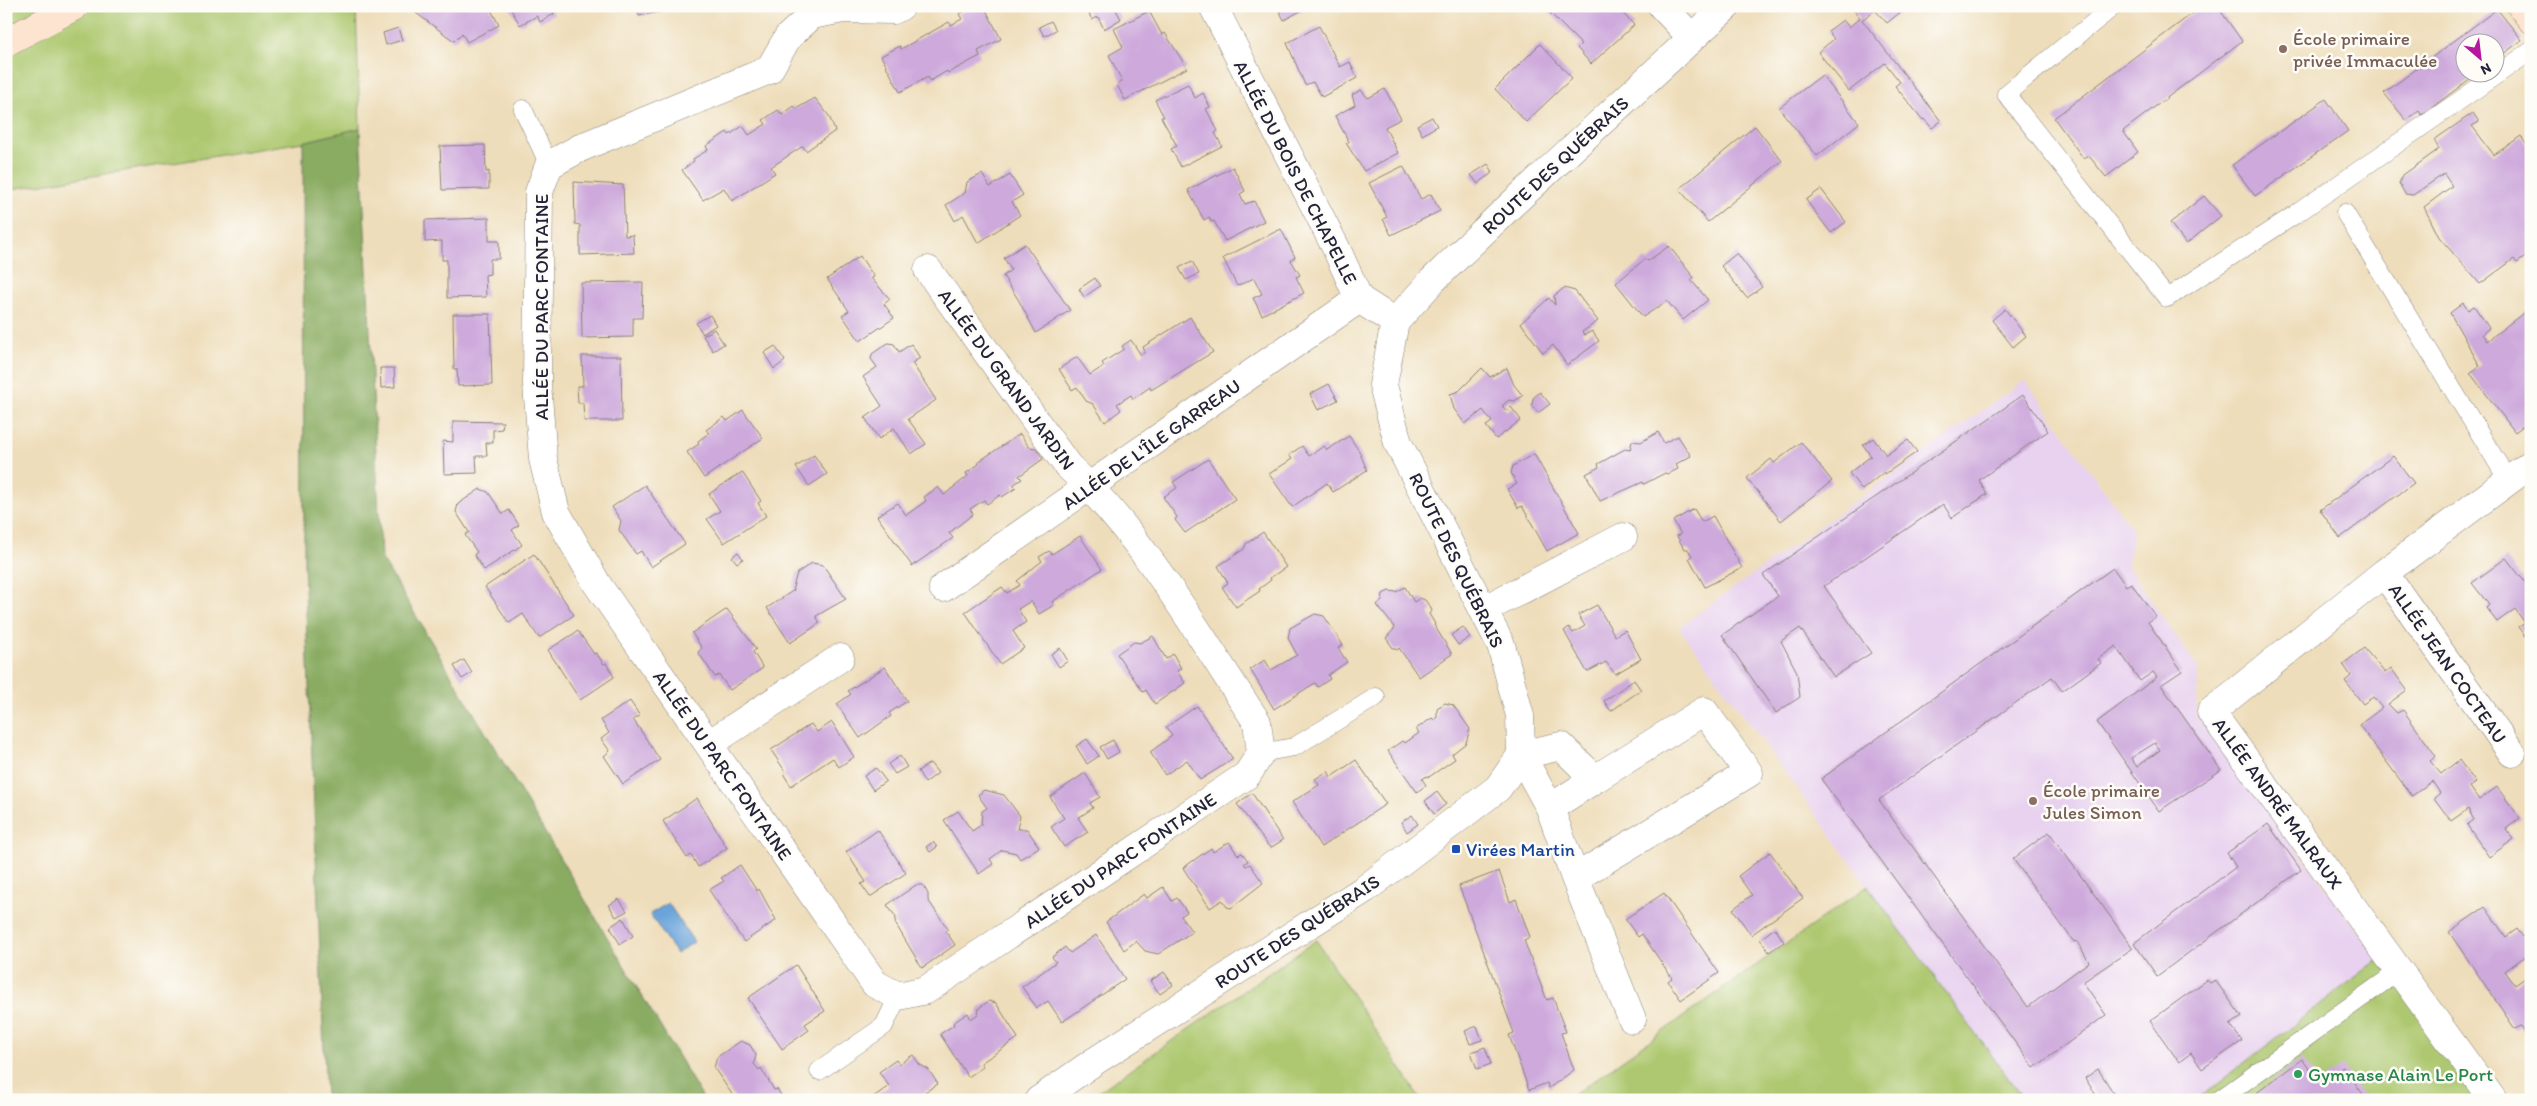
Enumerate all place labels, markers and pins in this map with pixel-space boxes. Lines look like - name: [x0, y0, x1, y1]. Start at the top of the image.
- place label: École primaire privée Immaculée: [2293, 27, 2437, 72]
- marker: École primaire privée Immaculée: [2277, 43, 2289, 55]
- place label: École primaire Jules Simon: [2043, 779, 2160, 824]
- marker: École primaire Jules Simon: [2027, 795, 2039, 807]
- place label: Virées Martin: [1466, 838, 1575, 861]
- marker: Virées Martin: [1450, 843, 1462, 855]
- place label: Gymnase Alain Le Port: [2308, 1063, 2493, 1086]
- marker: Gymnase Alain Le Port: [2292, 1068, 2304, 1080]

